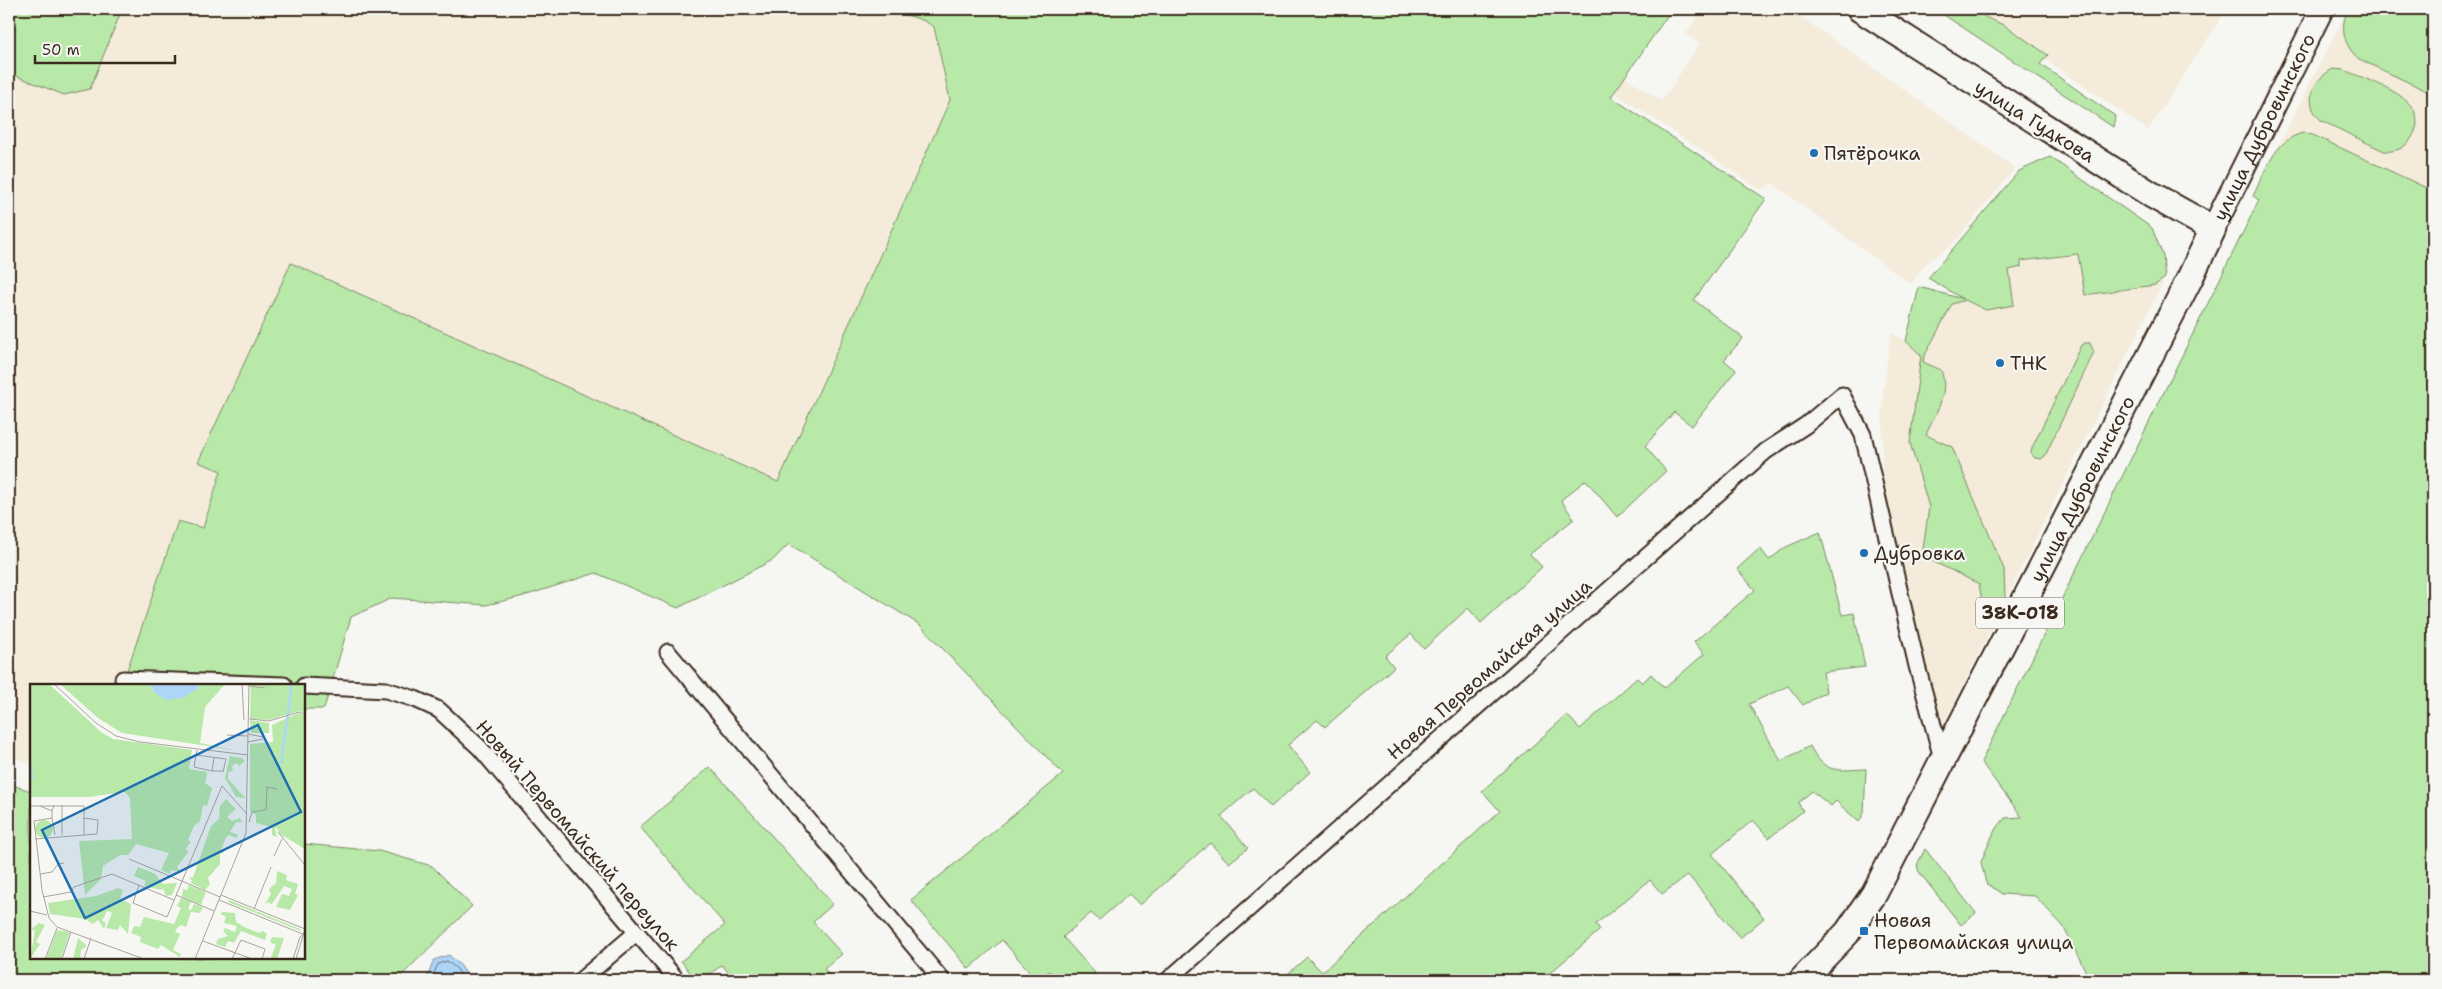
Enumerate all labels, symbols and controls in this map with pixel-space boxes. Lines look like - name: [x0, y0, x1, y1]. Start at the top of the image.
- street label: улица Дубровинского: [2207, 29, 2321, 225]
- scale bar: [35, 32, 175, 64]
- text: 50 m: [42, 40, 80, 60]
- street label: улица Гудкова: [1970, 74, 2100, 169]
- place label: Пятёрочка: [1824, 141, 1920, 166]
- marker: Пятёрочка: [1808, 147, 1820, 159]
- place label: ТНК: [2010, 351, 2047, 376]
- marker: ТНК: [1994, 357, 2006, 369]
- street label: улица Дубровинского: [2024, 392, 2140, 586]
- place label: Дубровка: [1874, 541, 1965, 566]
- marker: Дубровка: [1858, 547, 1870, 559]
- street label: Новая Первомайская улица: [1382, 573, 1597, 765]
- road number: 38К-018: [1976, 598, 2064, 628]
- inset map: [30, 684, 305, 959]
- street label: Новый Первомайский переулок: [470, 714, 685, 956]
- place label: Новая Первомайская улица: [1874, 908, 2074, 955]
- marker: Новая Первомайская улица: [1858, 925, 1870, 937]

